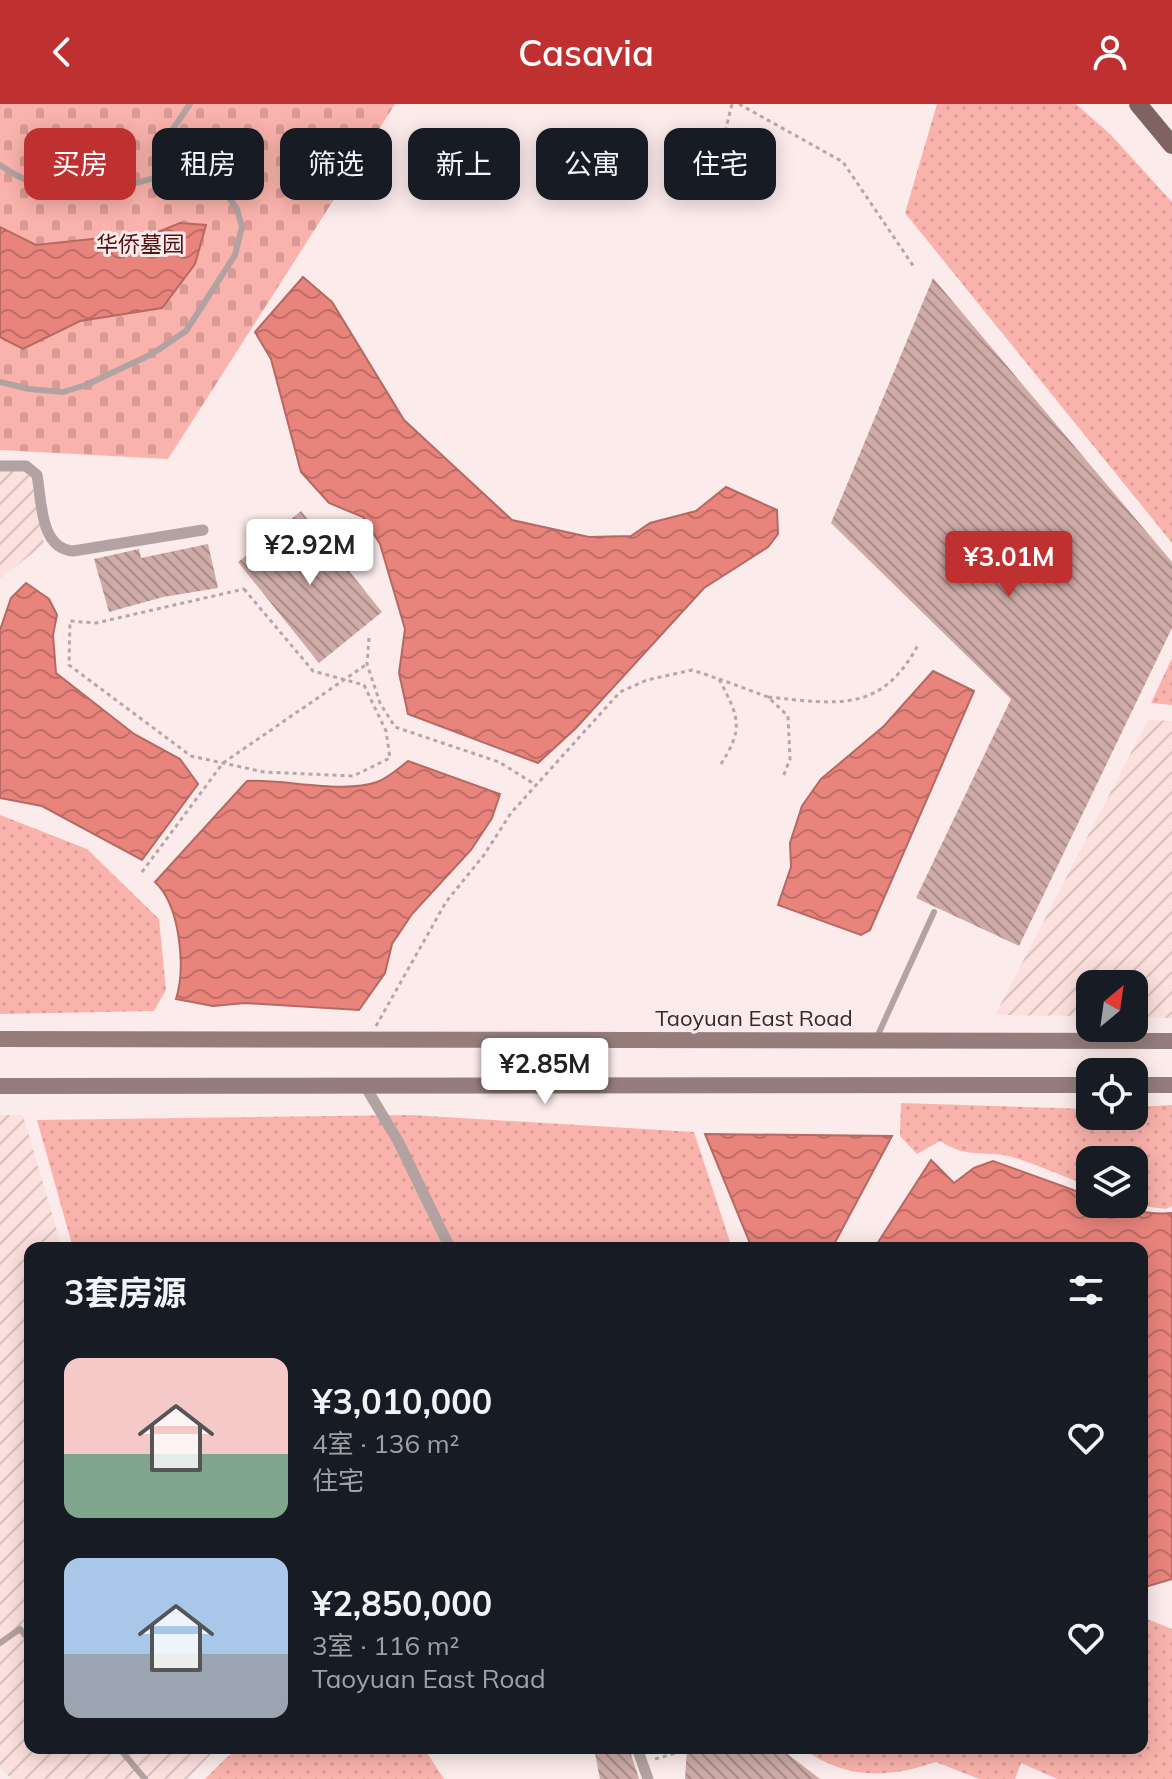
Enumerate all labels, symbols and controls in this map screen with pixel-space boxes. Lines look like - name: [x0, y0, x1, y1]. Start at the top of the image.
- icon: back: [40, 30, 84, 74]
- text: Casavia: [518, 30, 654, 75]
- icon: person: [1088, 30, 1132, 74]
- chip: 买房: [24, 128, 136, 200]
- chip: 租房: [152, 128, 264, 200]
- chip: 筛选: [280, 128, 392, 200]
- chip: 新上: [408, 128, 520, 200]
- chip: 公寓: [536, 128, 648, 200]
- chip: 住宅: [664, 128, 776, 200]
- park label: 华侨墓园: [96, 230, 184, 258]
- pin: ¥2.92M: [245, 519, 375, 587]
- text: ¥2.92M: [264, 528, 356, 561]
- pin: ¥3.01M: [944, 531, 1074, 599]
- text: ¥3.01M: [963, 540, 1055, 573]
- north arrow: [1076, 970, 1148, 1042]
- map controls: [1076, 970, 1148, 1218]
- street label: Taoyuan East Road: [655, 1004, 853, 1032]
- pin: ¥2.85M: [480, 1038, 610, 1106]
- text: ¥2.85M: [499, 1047, 591, 1080]
- button: locate: [1076, 1058, 1148, 1130]
- button: layers: [1076, 1146, 1148, 1218]
- icon: filters: [1064, 1268, 1108, 1312]
- text: 3套房源: [64, 1271, 186, 1314]
- text: ¥3,010,000: [312, 1380, 492, 1423]
- icon: home: [128, 1390, 224, 1486]
- icon: heart: [1064, 1416, 1108, 1460]
- text: 4室 · 136 m²: [312, 1427, 459, 1460]
- text: 住宅: [312, 1464, 364, 1497]
- text: ¥2,850,000: [312, 1582, 492, 1625]
- icon: home: [128, 1590, 224, 1686]
- icon: heart: [1064, 1616, 1108, 1660]
- text: 3室 · 116 m²: [312, 1629, 459, 1662]
- text: Taoyuan East Road: [312, 1662, 546, 1695]

